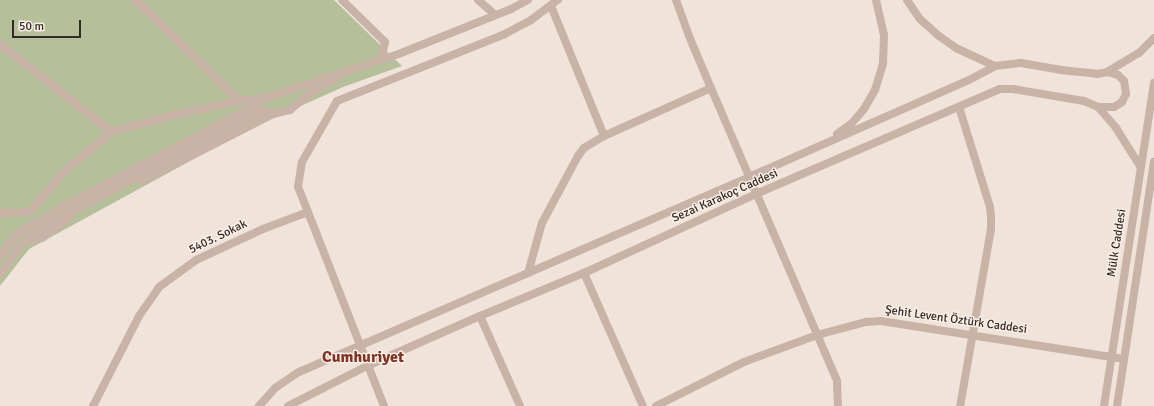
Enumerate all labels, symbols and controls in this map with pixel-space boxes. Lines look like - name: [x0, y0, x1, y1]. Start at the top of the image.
- scale bar: [14, 12, 83, 38]
- text: 50 m: [19, 19, 44, 34]
- street label: Sezai Karakoç Caddesi: [670, 166, 780, 226]
- street label: Mülk Caddesi: [1105, 208, 1129, 278]
- street label: 5403. Sokak: [187, 217, 249, 257]
- street label: Şehit Levent Öztürk Caddesi: [884, 303, 1028, 337]
- district label: Cumhuriyet: [322, 347, 404, 367]

